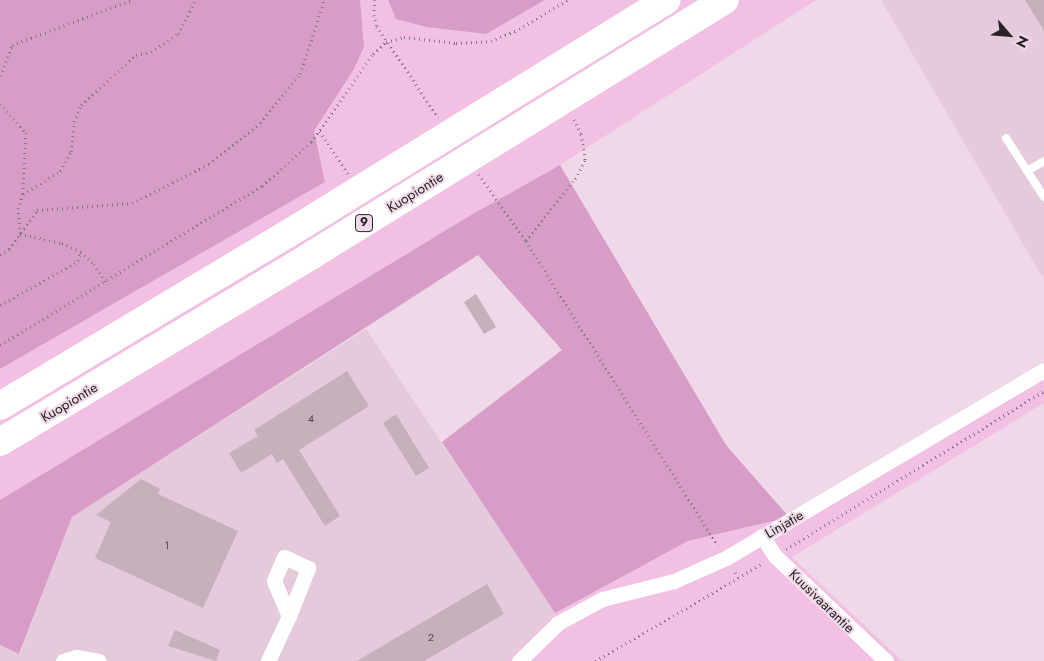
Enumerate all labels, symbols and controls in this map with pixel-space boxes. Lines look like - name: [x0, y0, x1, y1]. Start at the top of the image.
- north arrow: [984, 10, 1034, 60]
- text: N: [1011, 32, 1034, 51]
- street label: Kuopiontie: [384, 168, 446, 216]
- road number: 9: [354, 214, 374, 232]
- street label: Kuopiontie: [38, 378, 100, 426]
- house number: 4: [308, 411, 314, 425]
- street label: Linjatie: [762, 506, 806, 542]
- house number: 1: [165, 538, 169, 552]
- street label: Kuusivaarantie: [786, 566, 858, 636]
- house number: 2: [428, 630, 434, 644]

